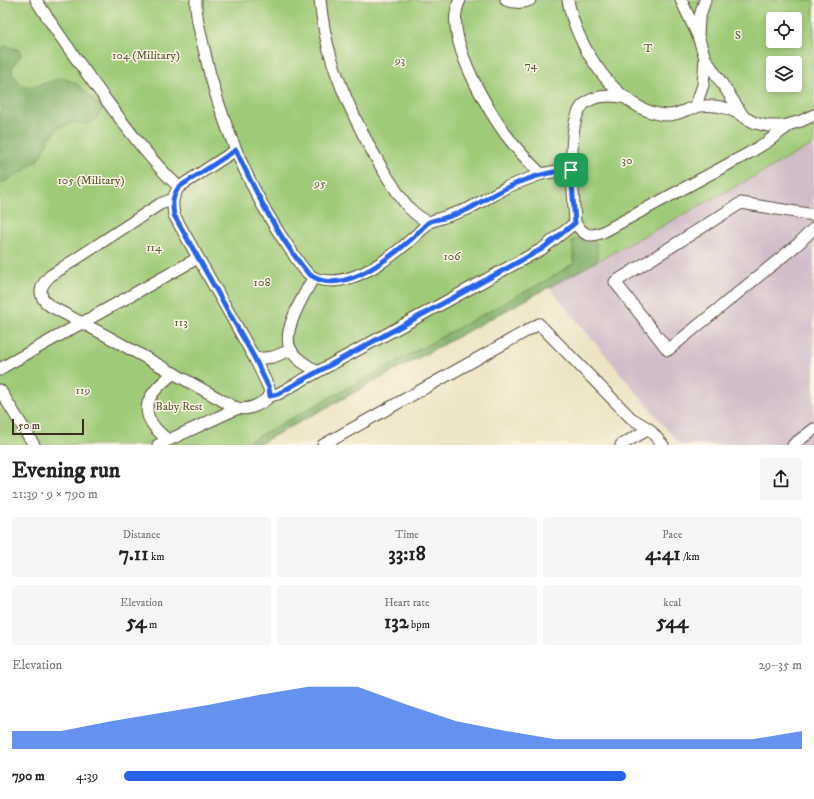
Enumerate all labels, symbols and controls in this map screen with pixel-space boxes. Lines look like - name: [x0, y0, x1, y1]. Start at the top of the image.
- map controls: [766, 12, 802, 92]
- button: locate: [766, 12, 802, 48]
- park label: S: [735, 28, 741, 43]
- park label: T: [643, 41, 653, 56]
- park label: 104 (Military): [112, 48, 180, 63]
- park label: 93: [394, 53, 405, 68]
- button: layers: [766, 56, 802, 92]
- park label: 74: [524, 58, 539, 73]
- pin: [554, 153, 588, 187]
- park label: 30: [622, 153, 632, 168]
- icon: arrive: [560, 159, 582, 181]
- park label: 105 (Military): [57, 173, 125, 188]
- park label: 95: [313, 176, 326, 191]
- park label: 114: [146, 240, 163, 255]
- park label: 106: [443, 249, 461, 264]
- park label: 108: [254, 275, 270, 290]
- park label: 113: [174, 315, 188, 330]
- park label: 119: [76, 383, 90, 398]
- park label: Baby Rest: [155, 399, 203, 414]
- scale bar: [12, 417, 84, 436]
- text: 50 m: [18, 419, 40, 433]
- text: Evening run: [12, 457, 120, 484]
- button: share: [760, 458, 802, 500]
- text: 21:39 · 9 × 790 m: [12, 486, 98, 502]
- text: Distance: [123, 528, 161, 542]
- text: Time: [395, 528, 419, 542]
- text: Pace: [662, 528, 683, 542]
- text: 7.11: [119, 542, 149, 567]
- text: 33:18: [388, 542, 426, 567]
- text: 4:41: [645, 542, 681, 567]
- text: km: [149, 550, 165, 564]
- text: /km: [681, 550, 700, 564]
- text: Elevation: [120, 596, 163, 610]
- text: Heart rate: [384, 596, 430, 610]
- text: kcal: [663, 596, 681, 610]
- text: 54: [126, 610, 147, 635]
- text: 132: [384, 610, 409, 635]
- text: 544: [656, 610, 688, 635]
- text: m: [147, 618, 157, 632]
- text: bpm: [409, 618, 430, 632]
- text: Elevation: [12, 657, 62, 673]
- text: 29–35 m: [758, 657, 802, 673]
- text: 790 m: [12, 768, 45, 784]
- text: 4:39: [76, 768, 98, 784]

